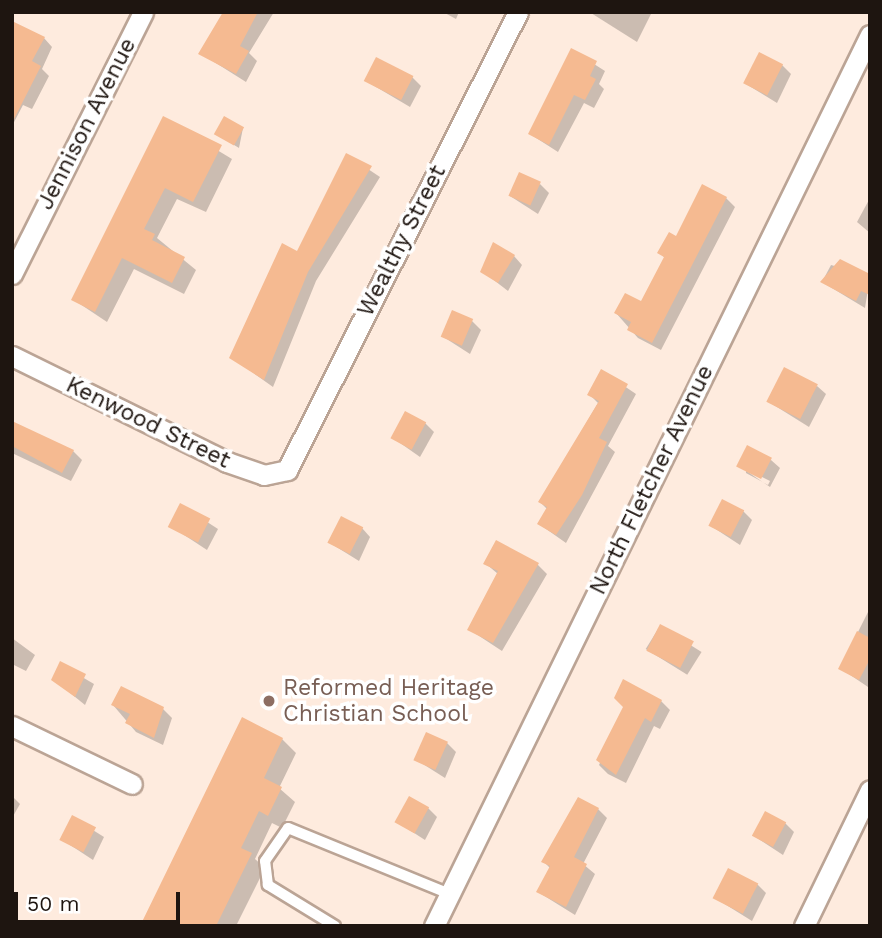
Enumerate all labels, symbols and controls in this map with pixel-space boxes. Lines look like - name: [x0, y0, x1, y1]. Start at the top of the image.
- street label: Jennison Avenue: [32, 33, 142, 215]
- street label: Wealthy Street: [352, 160, 452, 322]
- street label: North Fletcher Avenue: [584, 360, 720, 600]
- street label: Kenwood Street: [61, 371, 235, 475]
- place label: Reformed Heritage Christian School: [283, 674, 494, 728]
- marker: Reformed Heritage Christian School: [261, 693, 277, 709]
- scale bar: [18, 878, 184, 922]
- text: 50 m: [27, 891, 79, 916]

